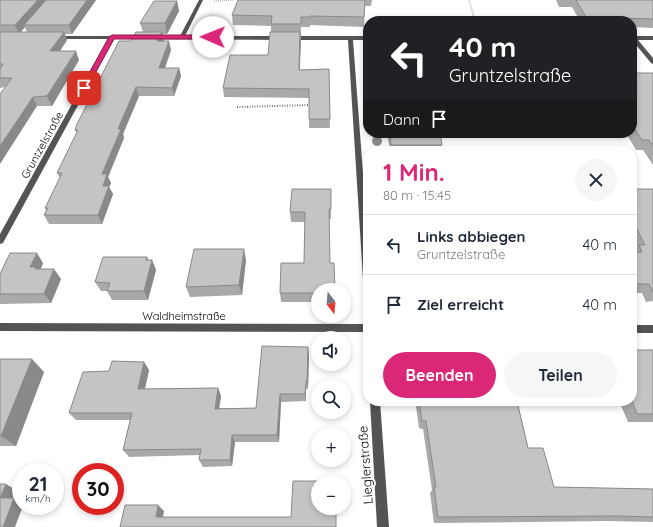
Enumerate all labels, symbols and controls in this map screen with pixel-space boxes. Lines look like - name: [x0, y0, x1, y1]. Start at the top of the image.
- position arrow: [192, 16, 234, 58]
- text: 40 m: [449, 29, 516, 64]
- icon: left: [383, 32, 435, 84]
- text: Gruntzelstraße: [449, 64, 571, 87]
- pin: [67, 71, 101, 105]
- icon: arrive: [73, 77, 95, 99]
- icon: arrive: [428, 108, 450, 130]
- street label: Gruntzelstraße: [18, 109, 66, 181]
- text: Dann: [383, 110, 420, 129]
- text: 1 Min.: [383, 157, 445, 187]
- button: close: [575, 159, 617, 201]
- text: 80 m · 15:45: [383, 187, 451, 203]
- text: Links abbiegen: [417, 227, 525, 246]
- icon: left: [383, 234, 405, 256]
- text: 40 m: [582, 235, 617, 254]
- text: Gruntzelstraße: [417, 246, 505, 262]
- north arrow: [311, 283, 351, 323]
- map controls: [311, 283, 351, 515]
- icon: arrive: [383, 294, 405, 316]
- text: Ziel erreicht: [417, 295, 504, 314]
- text: 40 m: [582, 295, 617, 314]
- street label: Waldheimstraße: [142, 309, 226, 323]
- button: sound: [311, 331, 351, 371]
- button: Beenden: [383, 352, 496, 398]
- button: Teilen: [504, 352, 617, 398]
- button: search: [311, 379, 351, 419]
- street label: Lieglerstraße: [354, 425, 376, 505]
- button: +: [311, 427, 351, 467]
- speed limit sign: 30: [72, 463, 124, 515]
- text: 21: [28, 471, 48, 496]
- button: −: [311, 475, 351, 515]
- text: km/h: [25, 492, 51, 505]

